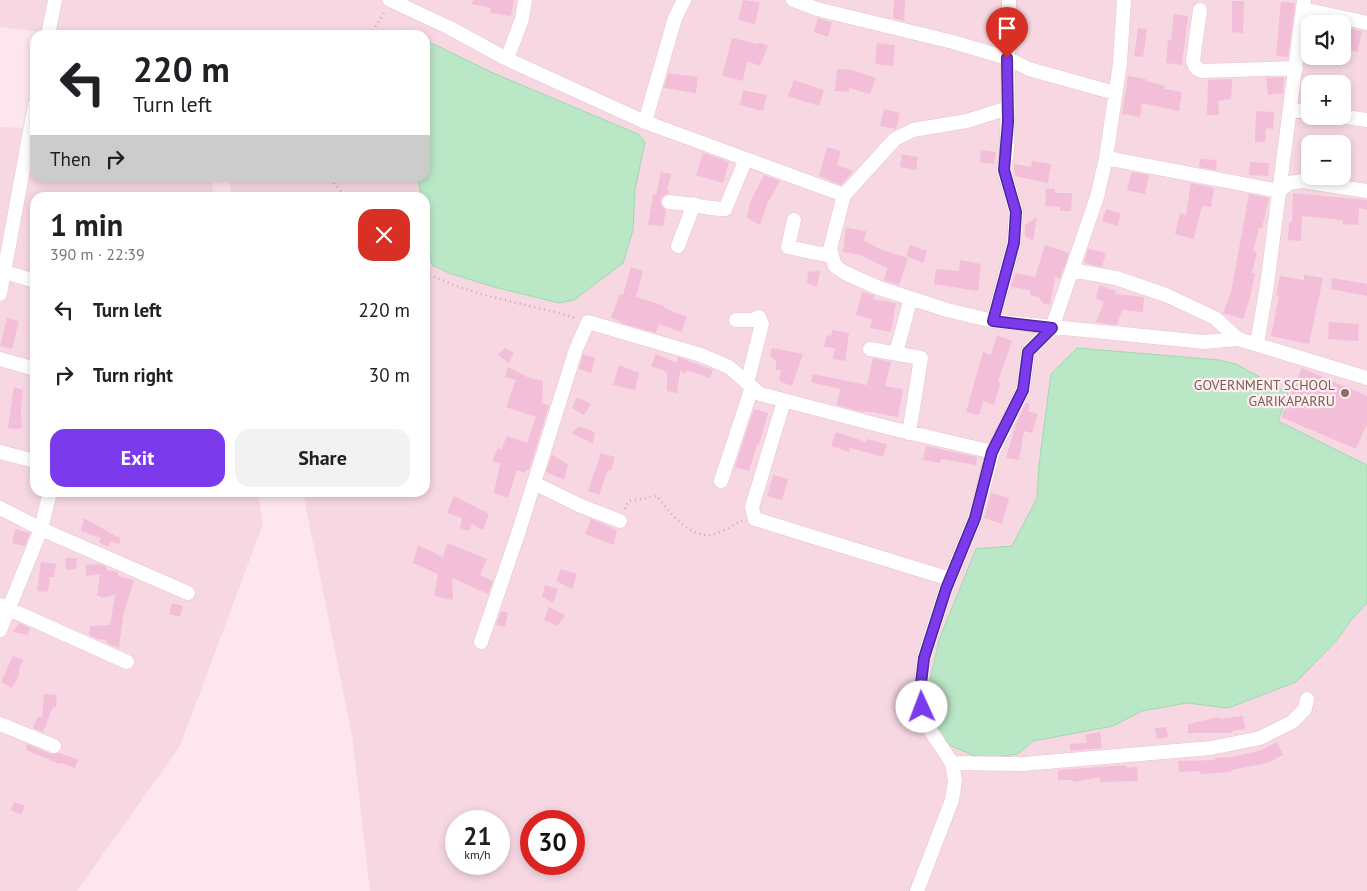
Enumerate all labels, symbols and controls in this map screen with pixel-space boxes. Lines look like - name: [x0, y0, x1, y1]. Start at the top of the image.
- pin: [986, 7, 1028, 58]
- icon: arrive: [993, 14, 1021, 42]
- map controls: [1301, 15, 1351, 185]
- button: sound: [1301, 15, 1351, 65]
- text: 220 m: [133, 46, 230, 92]
- icon: left: [50, 50, 115, 115]
- button: +: [1301, 75, 1351, 125]
- text: Turn left: [133, 90, 212, 118]
- button: −: [1301, 135, 1351, 185]
- icon: right: [101, 145, 129, 173]
- text: Then: [50, 147, 91, 171]
- text: 1 min: [50, 205, 123, 244]
- button: close: [358, 209, 410, 261]
- text: 390 m · 22:39: [50, 244, 145, 264]
- icon: left: [50, 296, 78, 324]
- text: Turn left: [93, 298, 162, 322]
- text: 220 m: [358, 298, 410, 322]
- icon: right: [50, 361, 78, 389]
- text: Turn right: [93, 363, 173, 387]
- text: 30 m: [369, 363, 410, 387]
- place label: GOVERNMENT SCHOOL GARIKAPARRU: [1194, 376, 1335, 410]
- marker: GOVERNMENT SCHOOL GARIKAPARRU: [1339, 387, 1351, 399]
- button: Exit: [50, 429, 225, 487]
- button: Share: [235, 429, 410, 487]
- position arrow: [895, 680, 947, 732]
- speed limit sign: 30: [520, 810, 585, 875]
- text: 21: [463, 820, 492, 852]
- text: km/h: [464, 847, 491, 862]

